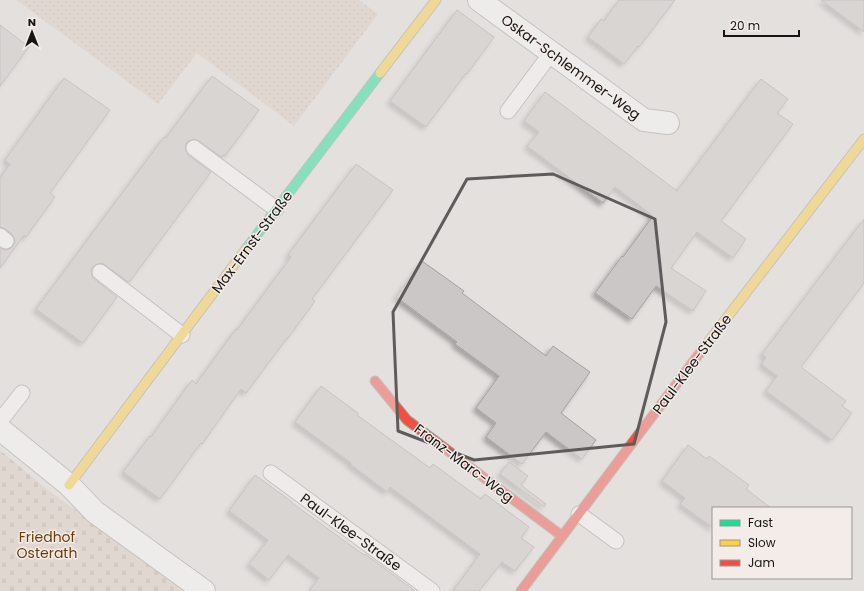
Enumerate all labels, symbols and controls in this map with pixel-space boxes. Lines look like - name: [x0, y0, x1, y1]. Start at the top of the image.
- street label: Oskar-Schlemmer-Weg: [497, 10, 645, 124]
- north arrow: [12, 12, 52, 52]
- scale bar: [724, 12, 799, 38]
- text: N: [28, 14, 36, 30]
- text: 20 m: [730, 17, 760, 34]
- street label: Max-Ernst-Straße: [207, 186, 297, 297]
- street label: Paul-Klee-Straße: [648, 309, 737, 418]
- street label: Franz-Marc-Weg: [410, 419, 518, 507]
- street label: Paul-Klee-Straße: [296, 488, 406, 576]
- legend: [712, 507, 852, 579]
- text: Fast: [748, 514, 773, 531]
- park label: Friedhof Osterath: [17, 527, 77, 563]
- text: Slow: [748, 534, 776, 551]
- text: Jam: [748, 554, 775, 571]

